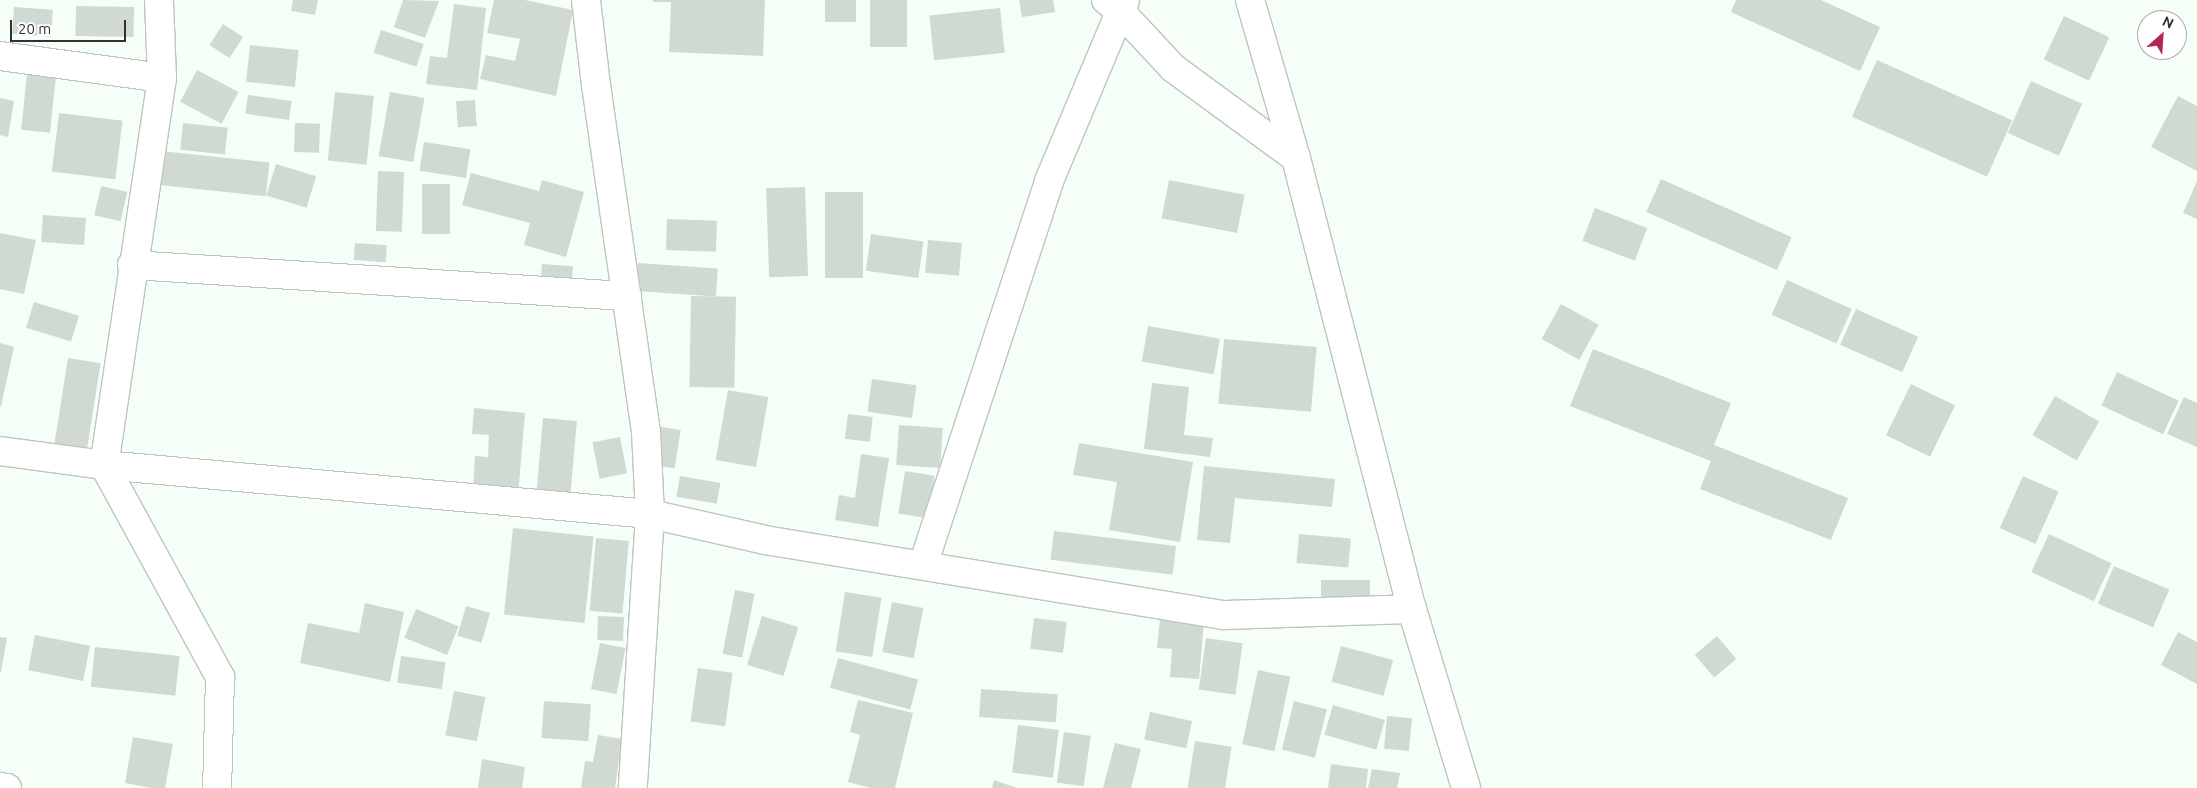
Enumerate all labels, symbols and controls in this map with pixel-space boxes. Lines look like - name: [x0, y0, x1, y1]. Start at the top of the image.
- scale bar: [12, 10, 129, 42]
- north arrow: [2137, 10, 2187, 60]
- text: N: [2160, 13, 2176, 32]
- text: 20 m: [18, 20, 51, 37]

